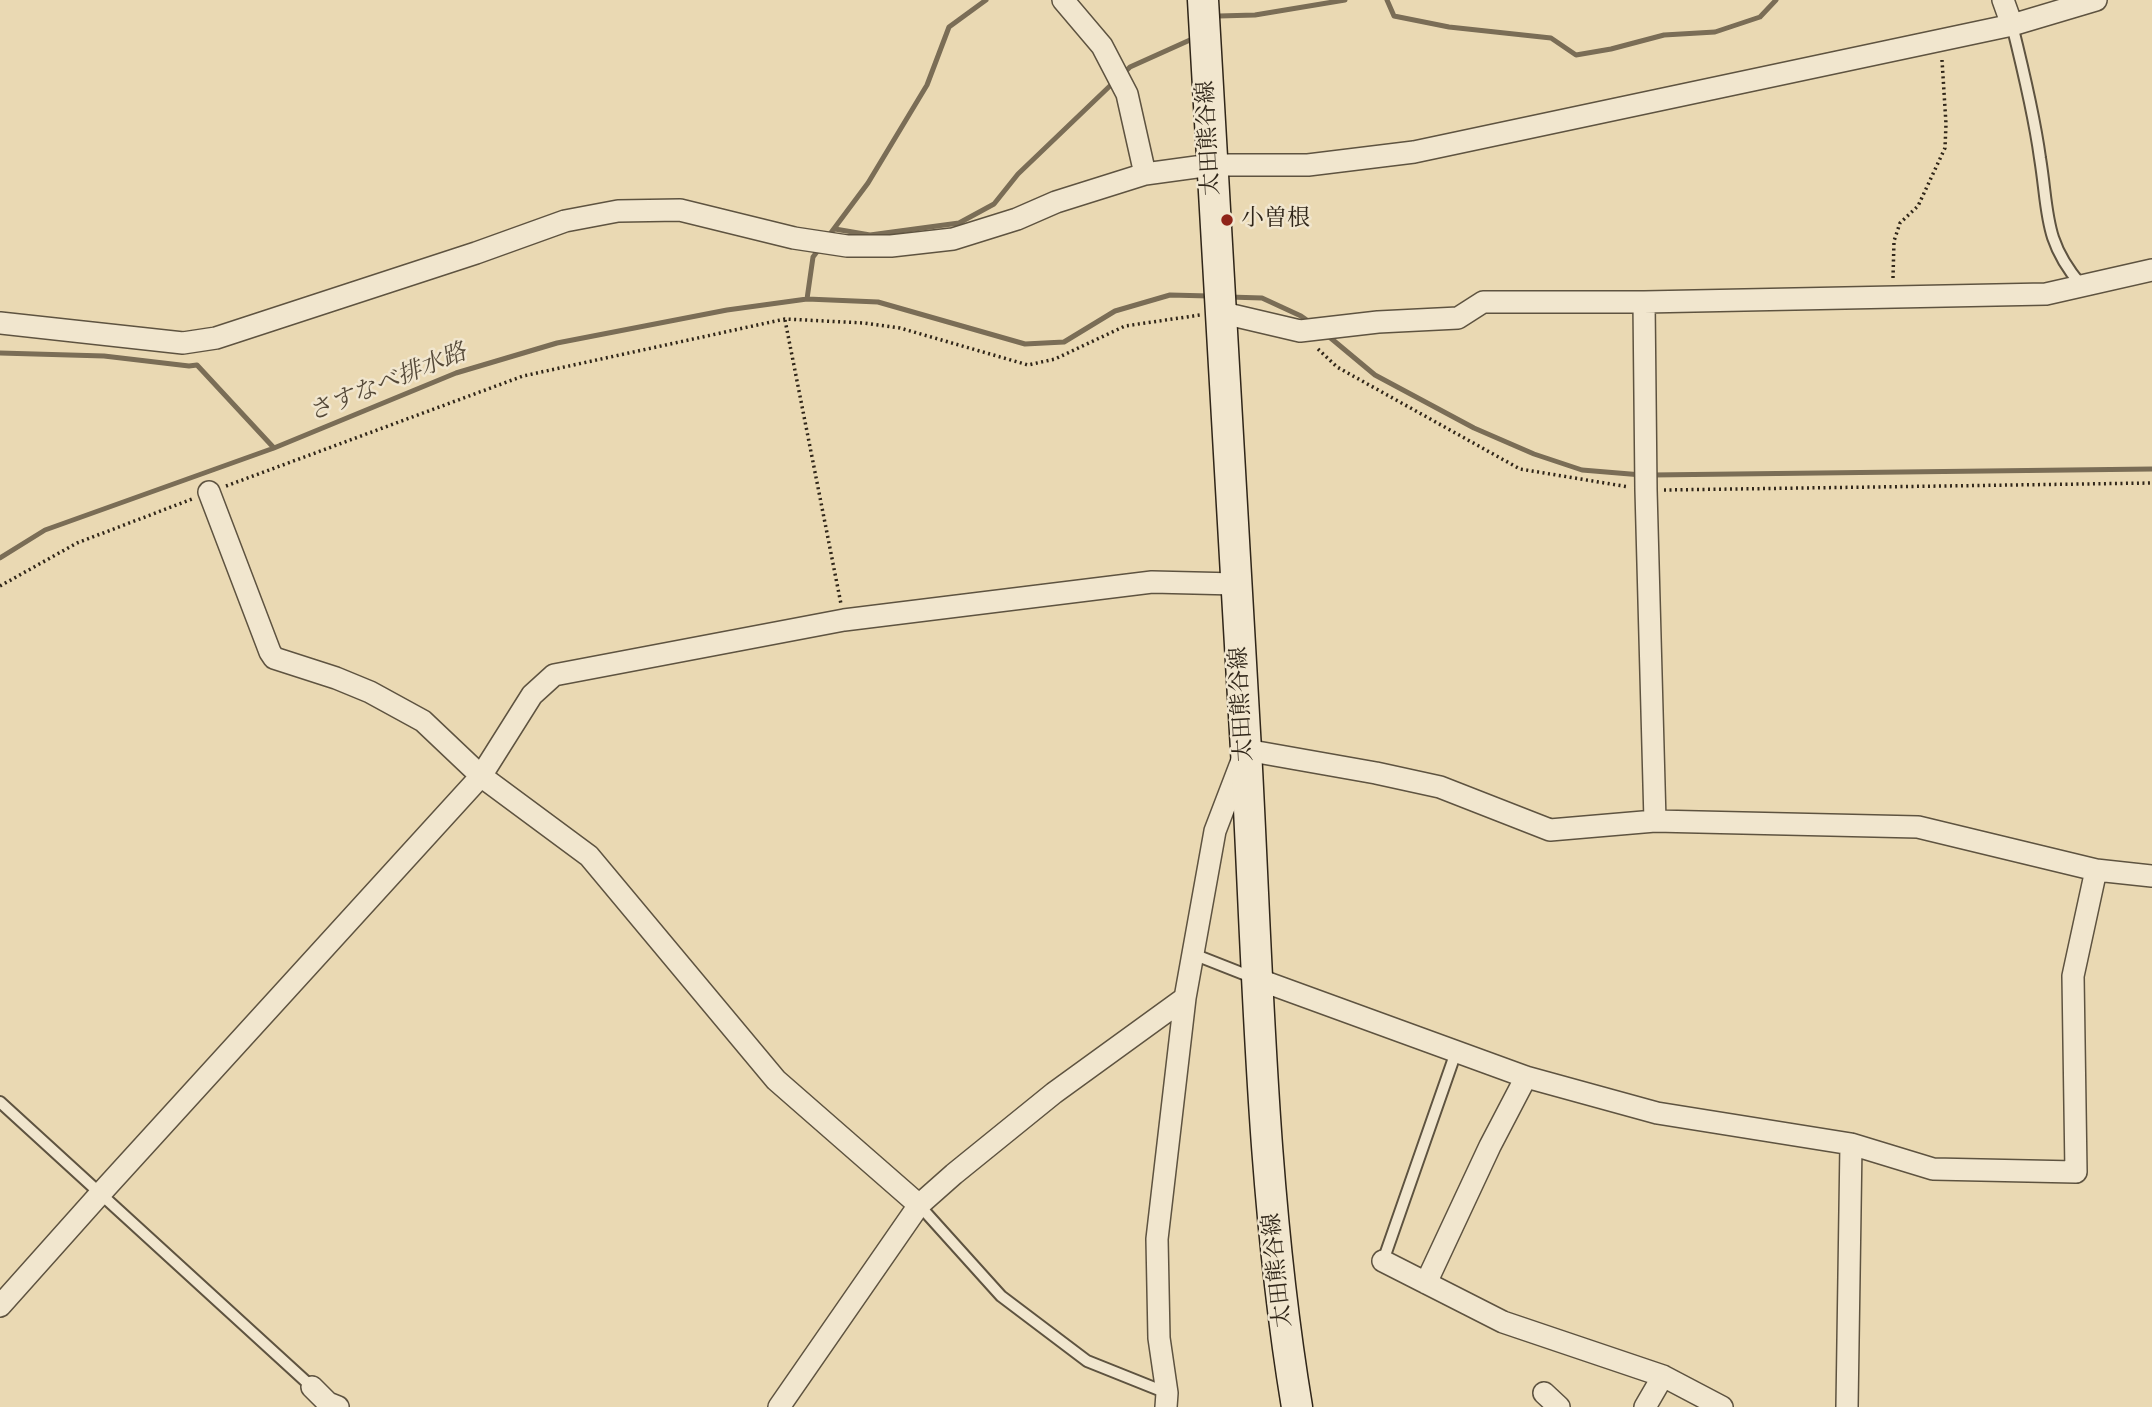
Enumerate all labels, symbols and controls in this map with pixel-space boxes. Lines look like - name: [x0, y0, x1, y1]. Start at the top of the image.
- street label: 太田熊谷線: [1193, 80, 1227, 196]
- place label: 小曽根: [1241, 206, 1310, 234]
- marker: 小曽根: [1219, 212, 1235, 228]
- water label: さすなべ排水路: [305, 339, 471, 429]
- street label: 太田熊谷線: [1226, 646, 1260, 762]
- street label: 太田熊谷線: [1259, 1211, 1299, 1329]

